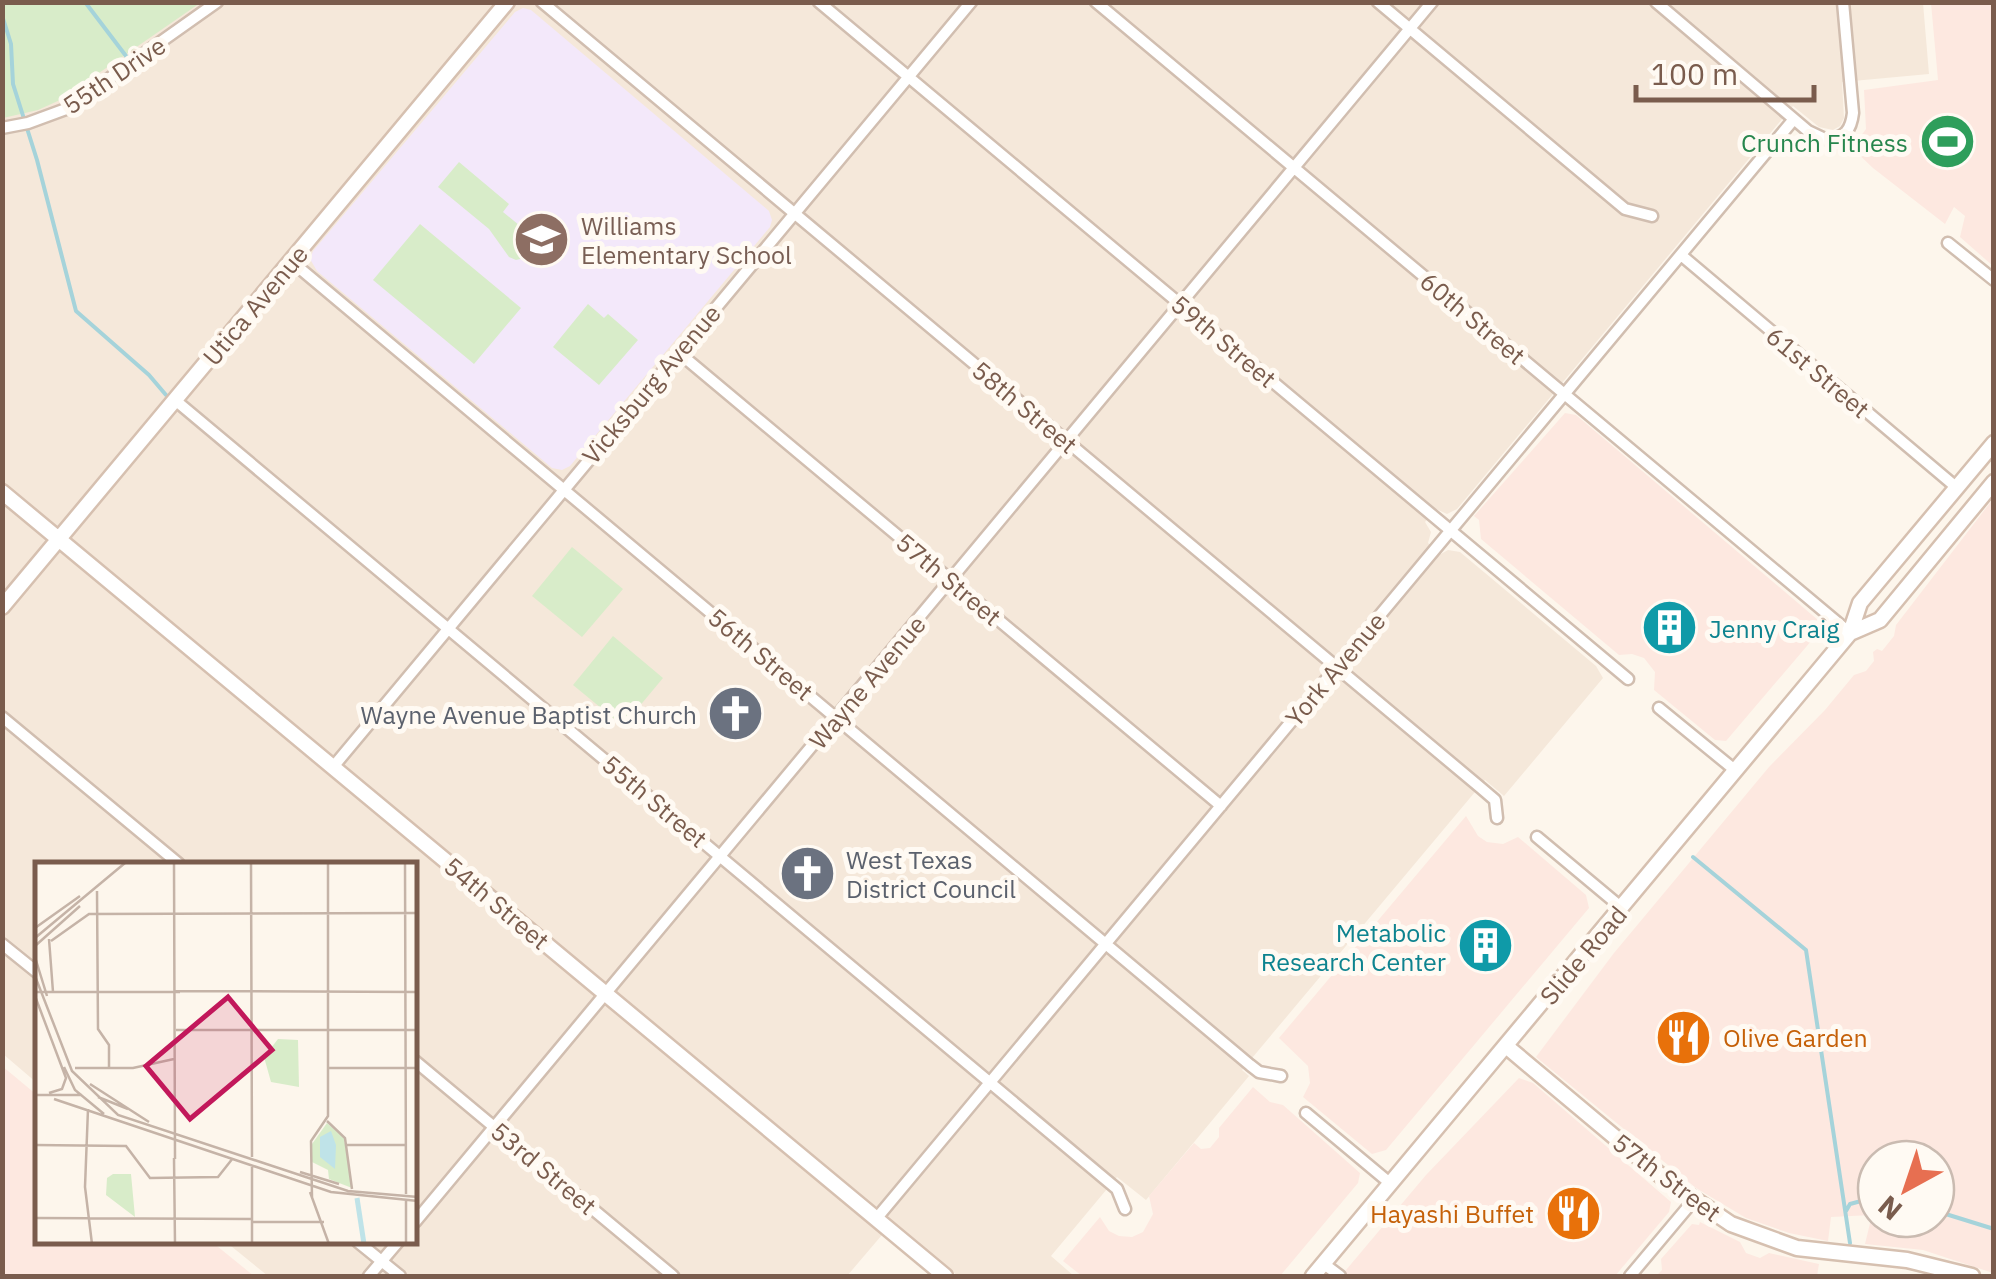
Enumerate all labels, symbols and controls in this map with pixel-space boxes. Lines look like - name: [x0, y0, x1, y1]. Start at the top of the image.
- street label: 55th Drive: [56, 29, 172, 121]
- scale bar: [1636, 40, 1814, 102]
- text: 100 m: [1651, 54, 1738, 93]
- sports icon: Crunch Fitness: [1917, 112, 1977, 172]
- place label: Crunch Fitness: [1741, 126, 1908, 159]
- school or university icon: Williams Elementary School: [512, 209, 572, 269]
- place label: Williams Elementary School: [581, 209, 792, 271]
- street label: Utica Avenue: [195, 238, 315, 372]
- street label: 60th Street: [1414, 264, 1532, 372]
- street label: 59th Street: [1165, 287, 1283, 395]
- street label: Vicksburg Avenue: [574, 297, 728, 471]
- street label: 61st Street: [1759, 319, 1877, 425]
- street label: 58th Street: [966, 353, 1084, 461]
- street label: 57th Street: [890, 525, 1008, 633]
- building icon: Jenny Craig: [1640, 598, 1700, 658]
- street label: 56th Street: [702, 600, 820, 708]
- street label: York Avenue: [1278, 605, 1392, 733]
- street label: Wayne Avenue: [801, 608, 933, 756]
- place label: Jenny Craig: [1709, 612, 1839, 645]
- church icon: Wayne Avenue Baptist Church: [706, 684, 766, 744]
- place label: Wayne Avenue Baptist Church: [361, 698, 697, 731]
- street label: 55th Street: [596, 747, 714, 855]
- church icon: West Texas District Council: [777, 843, 837, 903]
- place label: West Texas District Council: [846, 843, 1016, 905]
- street label: 54th Street: [438, 849, 556, 957]
- inset map: [35, 862, 418, 1244]
- street label: Slide Road: [1532, 899, 1634, 1011]
- place label: Metabolic Research Center: [1261, 916, 1446, 978]
- building icon: Metabolic Research Center: [1455, 916, 1515, 976]
- restaurant icon: Olive Garden: [1654, 1007, 1714, 1067]
- place label: Olive Garden: [1723, 1021, 1868, 1054]
- street label: 53rd Street: [484, 1114, 604, 1222]
- street label: 57th Street: [1606, 1125, 1728, 1229]
- north arrow: [1856, 1139, 1956, 1239]
- restaurant icon: Hayashi Buffet: [1543, 1183, 1603, 1243]
- text: N: [1870, 1188, 1909, 1229]
- place label: Hayashi Buffet: [1370, 1197, 1534, 1230]

